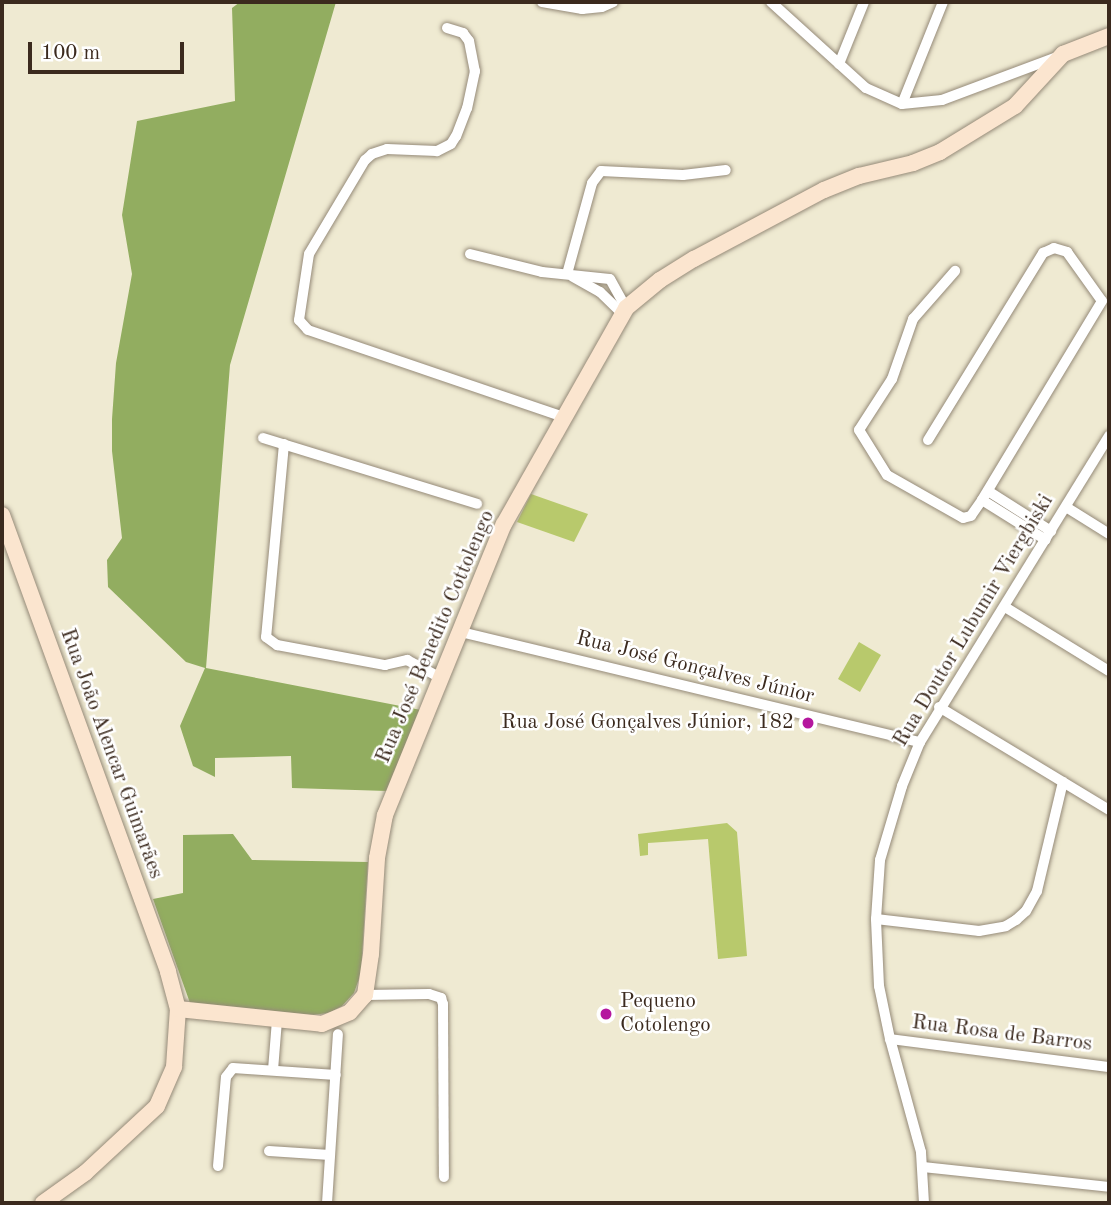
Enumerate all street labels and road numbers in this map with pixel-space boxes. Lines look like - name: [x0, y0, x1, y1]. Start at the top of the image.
- street label: Rua Doutor Lubumir Viergbiski: [889, 490, 1059, 752]
- street label: Rua José Benedito Cottolengo: [371, 507, 501, 767]
- street label: Rua João Alencar Guimarães: [54, 625, 168, 883]
- street label: Rua José Gonçalves Júnior: [573, 626, 817, 710]
- street label: Rua Rosa de Barros: [910, 1010, 1094, 1058]

